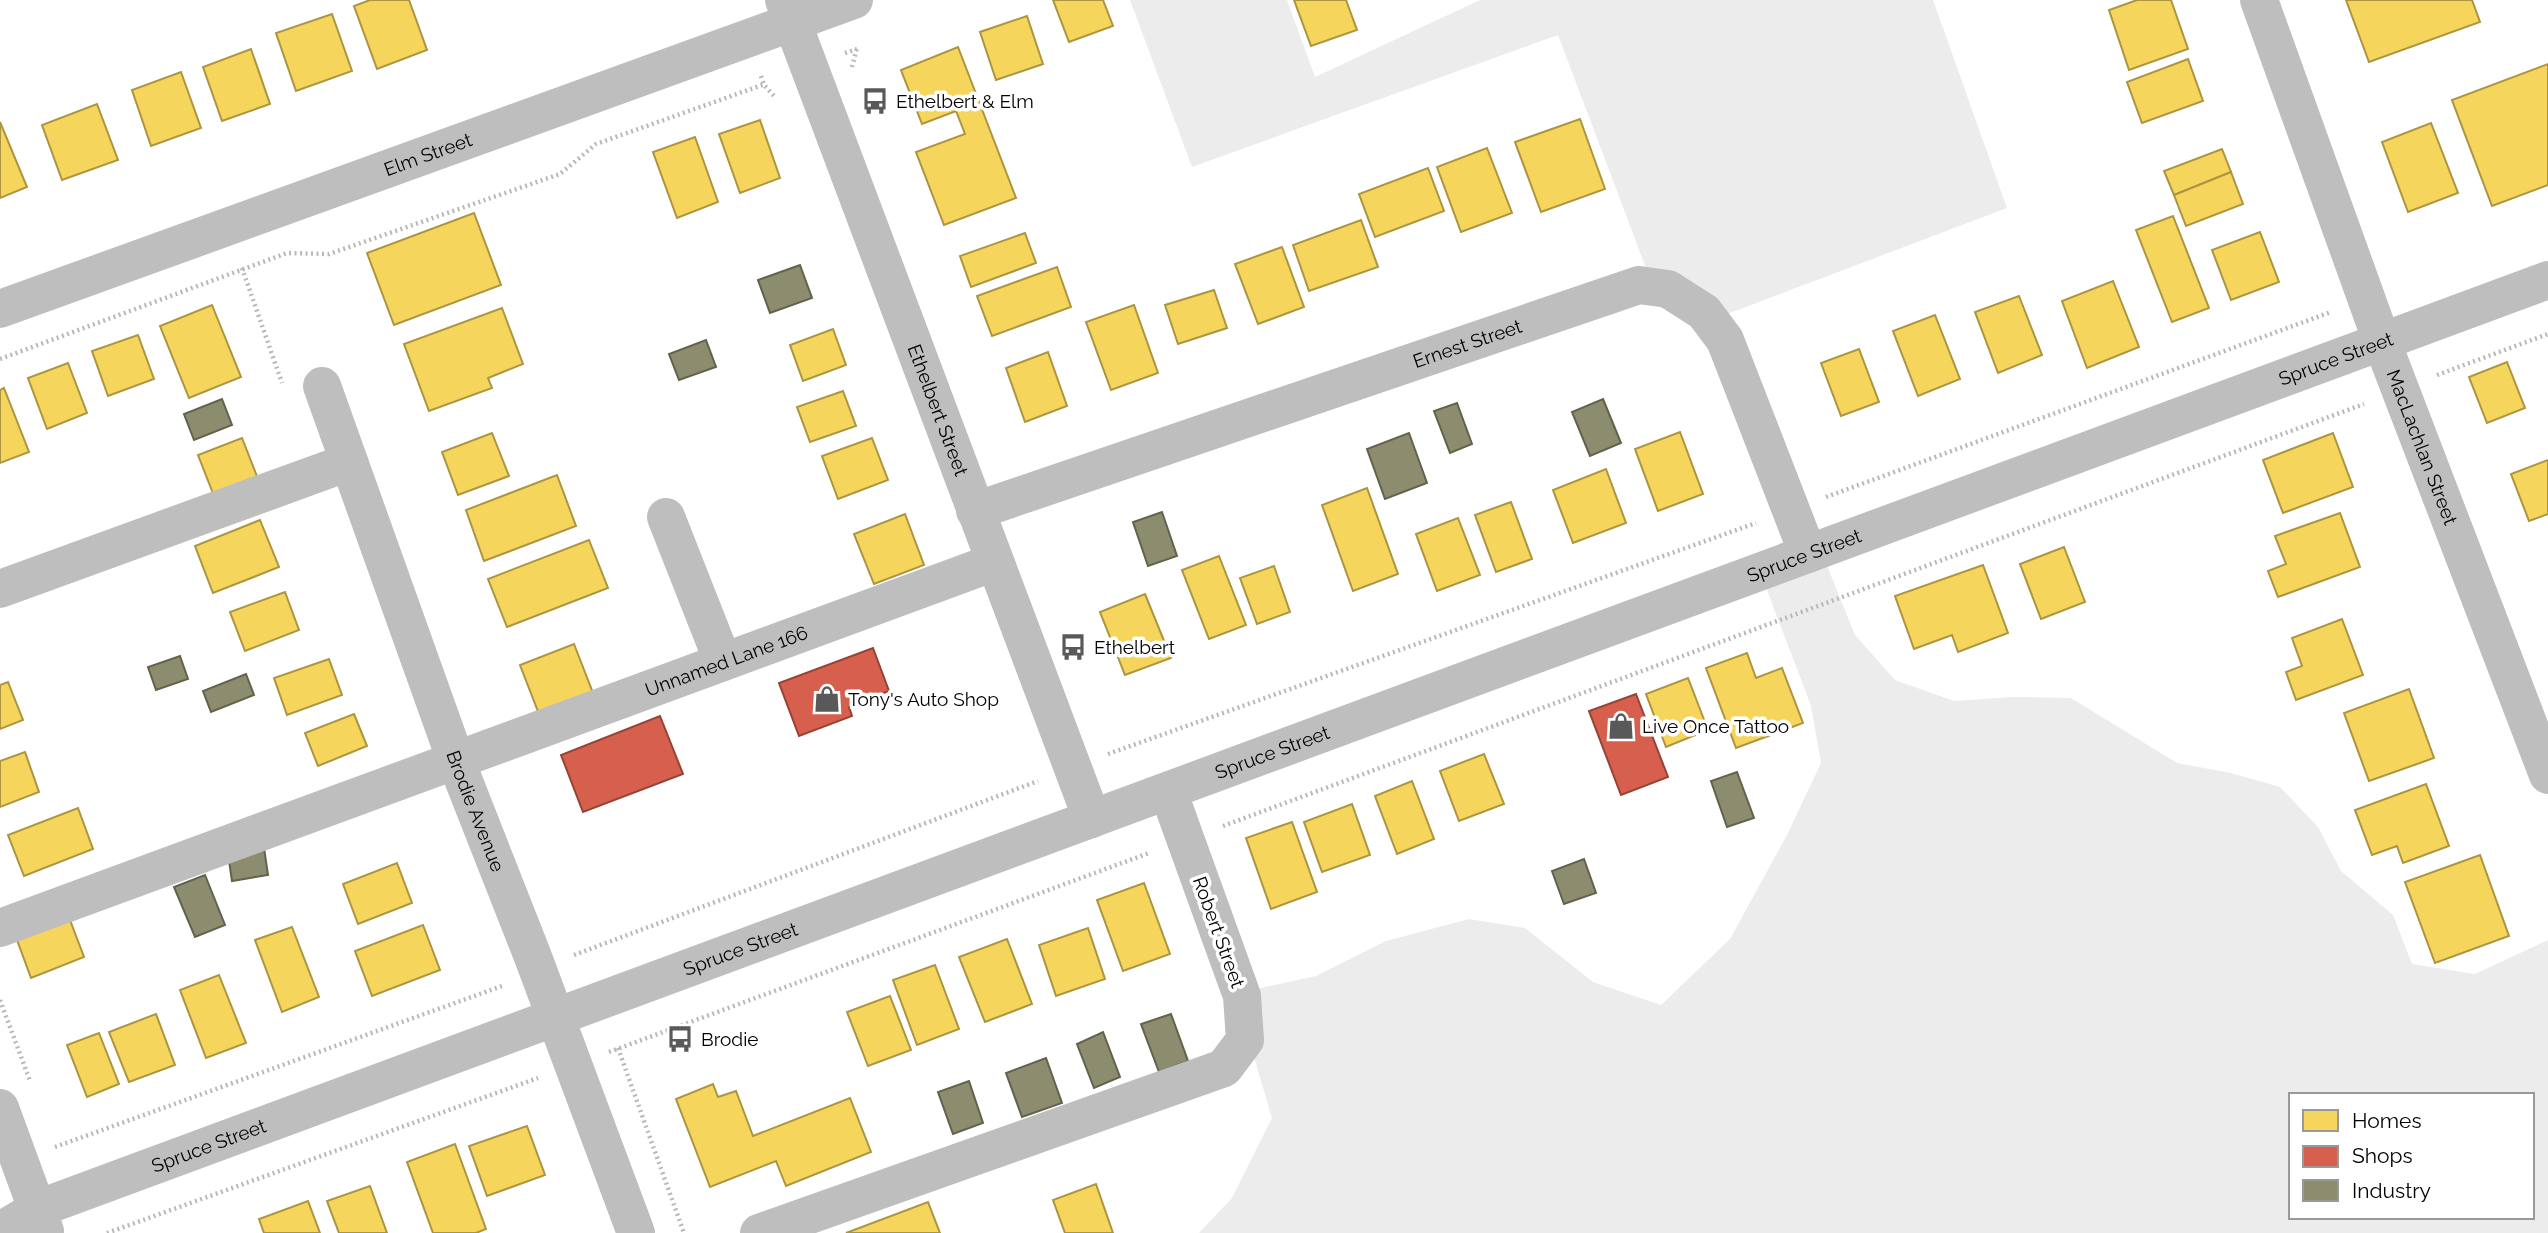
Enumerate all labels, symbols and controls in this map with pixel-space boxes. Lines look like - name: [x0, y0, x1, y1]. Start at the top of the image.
- bus stop icon: Ethelbert & Elm: [860, 86, 890, 116]
- place label: Ethelbert & Elm: [896, 90, 1034, 112]
- street label: Elm Street: [381, 128, 475, 180]
- street label: Ernest Street: [1410, 315, 1525, 372]
- street label: Spruce Street: [2275, 327, 2397, 390]
- street label: Ethelbert Street: [903, 341, 973, 479]
- street label: MacLachlan Street: [2383, 366, 2462, 528]
- street label: Spruce Street: [1744, 524, 1865, 586]
- street label: Unnamed Lane 166: [642, 621, 811, 701]
- bus stop icon: Ethelbert: [1058, 632, 1088, 662]
- place label: Ethelbert: [1094, 636, 1176, 658]
- shop icon: Tony's Auto Shop: [812, 684, 842, 714]
- place label: Tony's Auto Shop: [848, 688, 999, 710]
- shop icon: Live Once Tattoo: [1606, 711, 1636, 741]
- place label: Live Once Tattoo: [1642, 715, 1789, 737]
- street label: Spruce Street: [1212, 721, 1333, 783]
- street label: Brodie Avenue: [442, 747, 509, 875]
- street label: Robert Street: [1189, 873, 1250, 991]
- street label: Spruce Street: [680, 917, 801, 980]
- bus stop icon: Brodie: [665, 1024, 695, 1054]
- place label: Brodie: [701, 1028, 758, 1050]
- legend: [2289, 1093, 2534, 1219]
- text: Homes: [2352, 1108, 2422, 1133]
- street label: Spruce Street: [148, 1114, 269, 1177]
- text: Shops: [2352, 1143, 2413, 1168]
- text: Industry: [2352, 1178, 2431, 1203]

